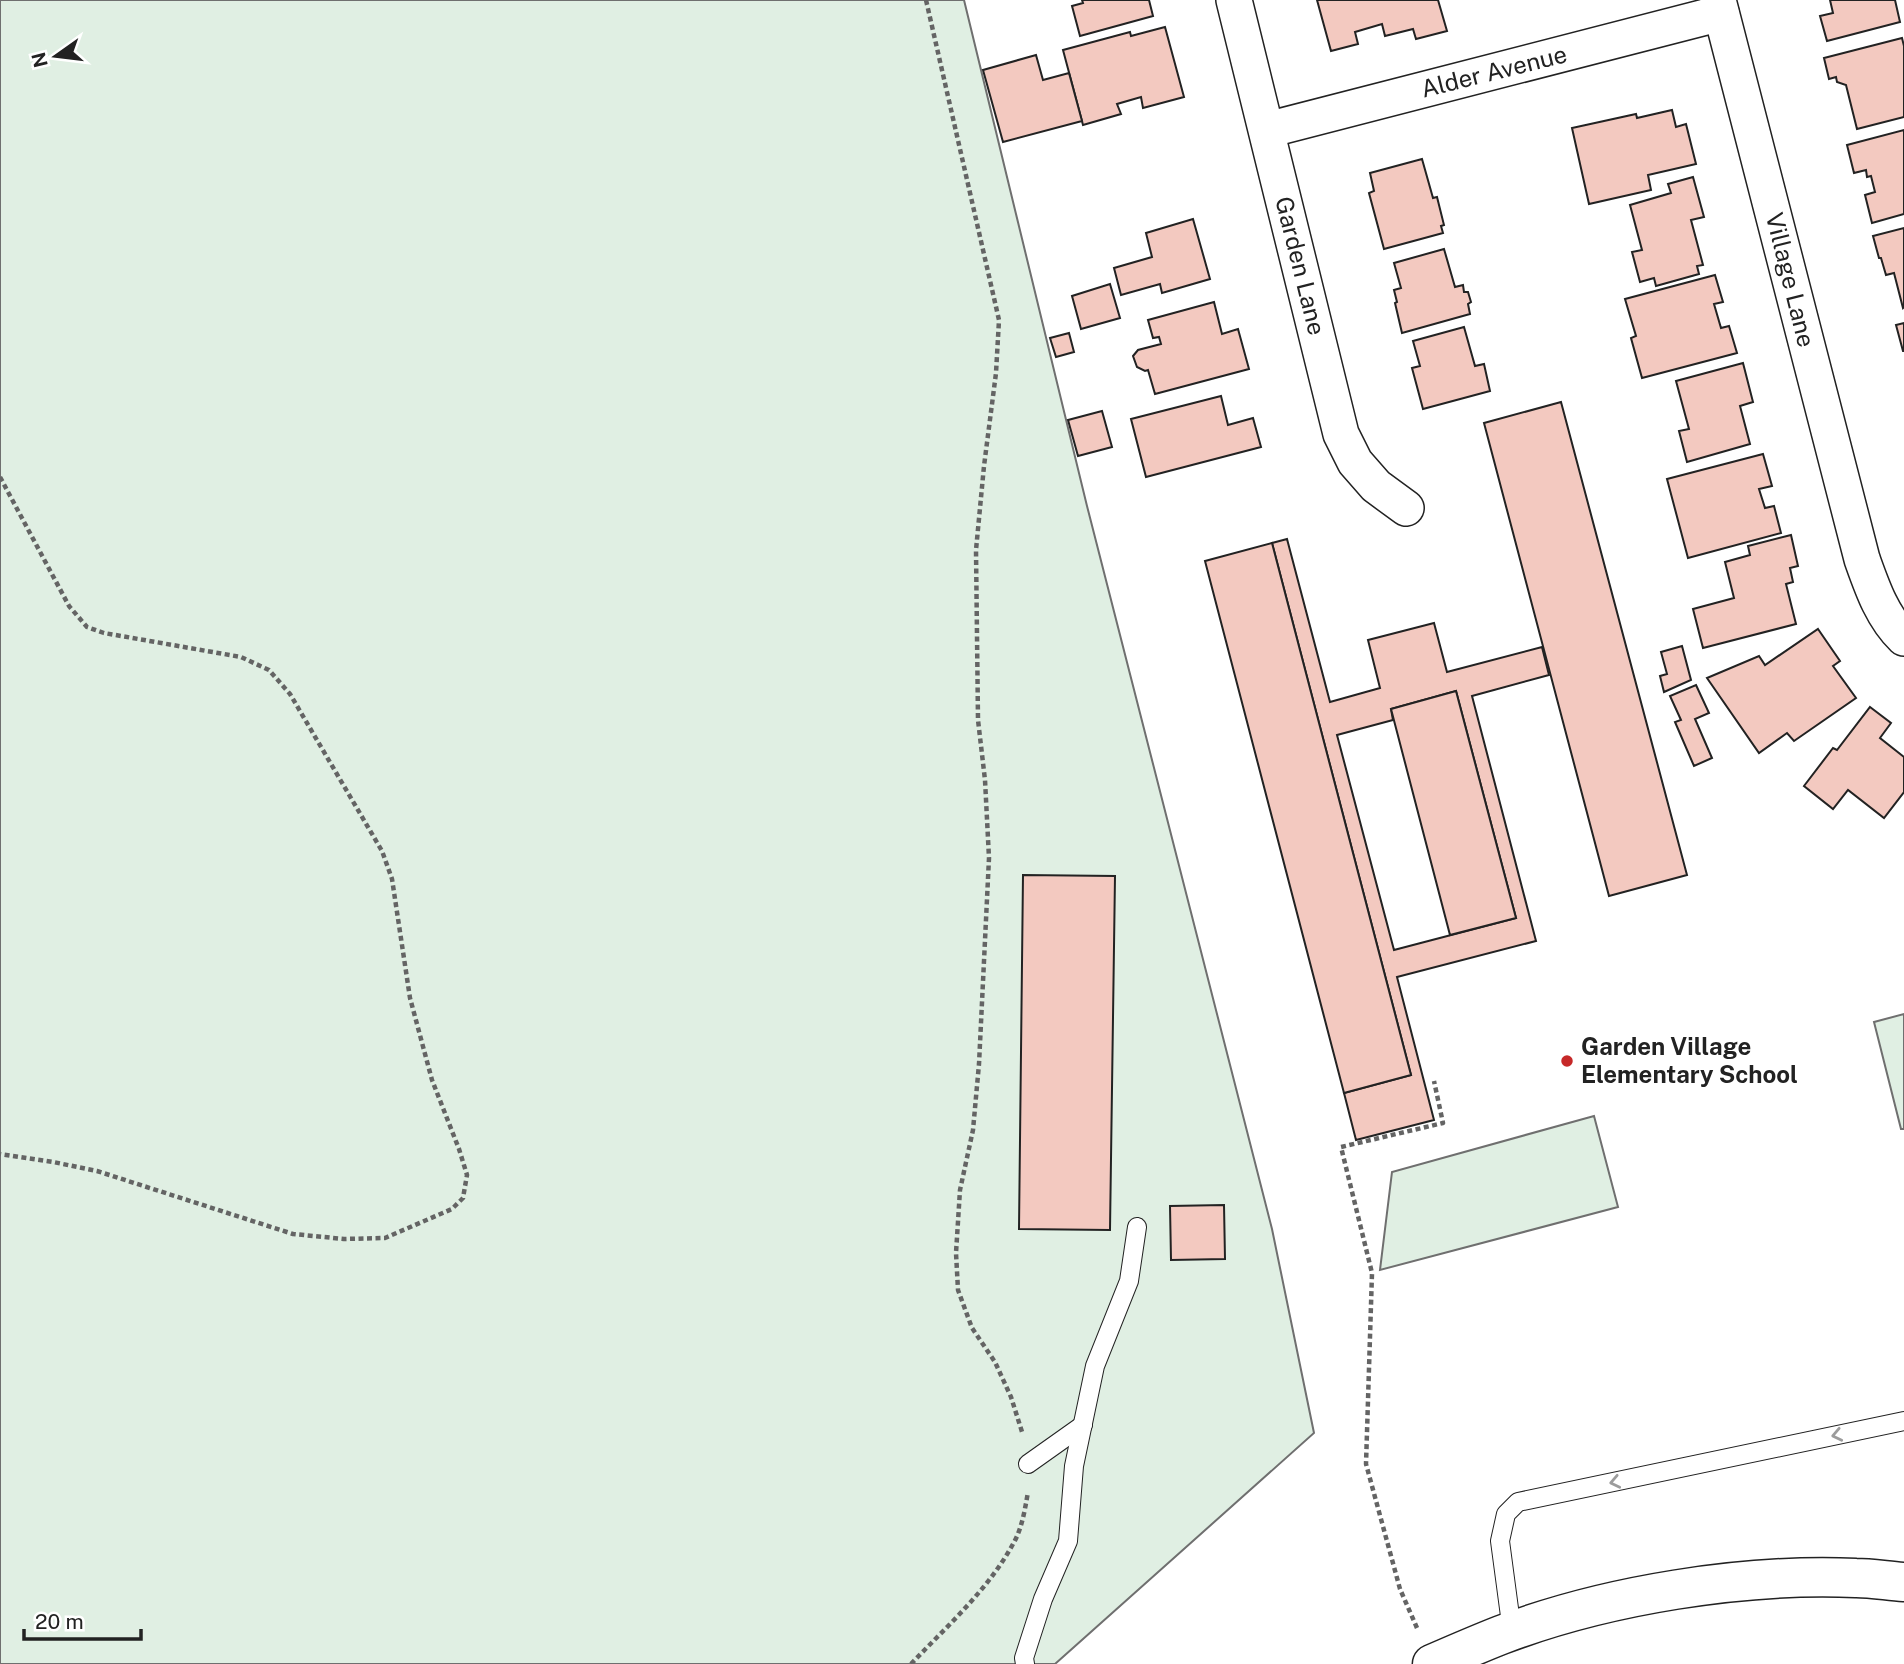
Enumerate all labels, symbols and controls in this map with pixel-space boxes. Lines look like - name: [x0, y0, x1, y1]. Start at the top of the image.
- north arrow: [21, 21, 91, 91]
- street label: Alder Avenue: [1418, 39, 1570, 103]
- text: N: [27, 50, 52, 70]
- street label: Garden Lane: [1270, 194, 1332, 338]
- street label: Village Lane: [1761, 210, 1821, 350]
- place label: Garden Village Elementary School: [1581, 1032, 1798, 1088]
- marker: Garden Village Elementary School: [1559, 1053, 1575, 1069]
- one-way arrow: [1831, 1426, 1843, 1441]
- one-way arrow: [1609, 1473, 1621, 1488]
- scale bar: [24, 1598, 142, 1642]
- text: 20 m: [35, 1609, 84, 1634]

